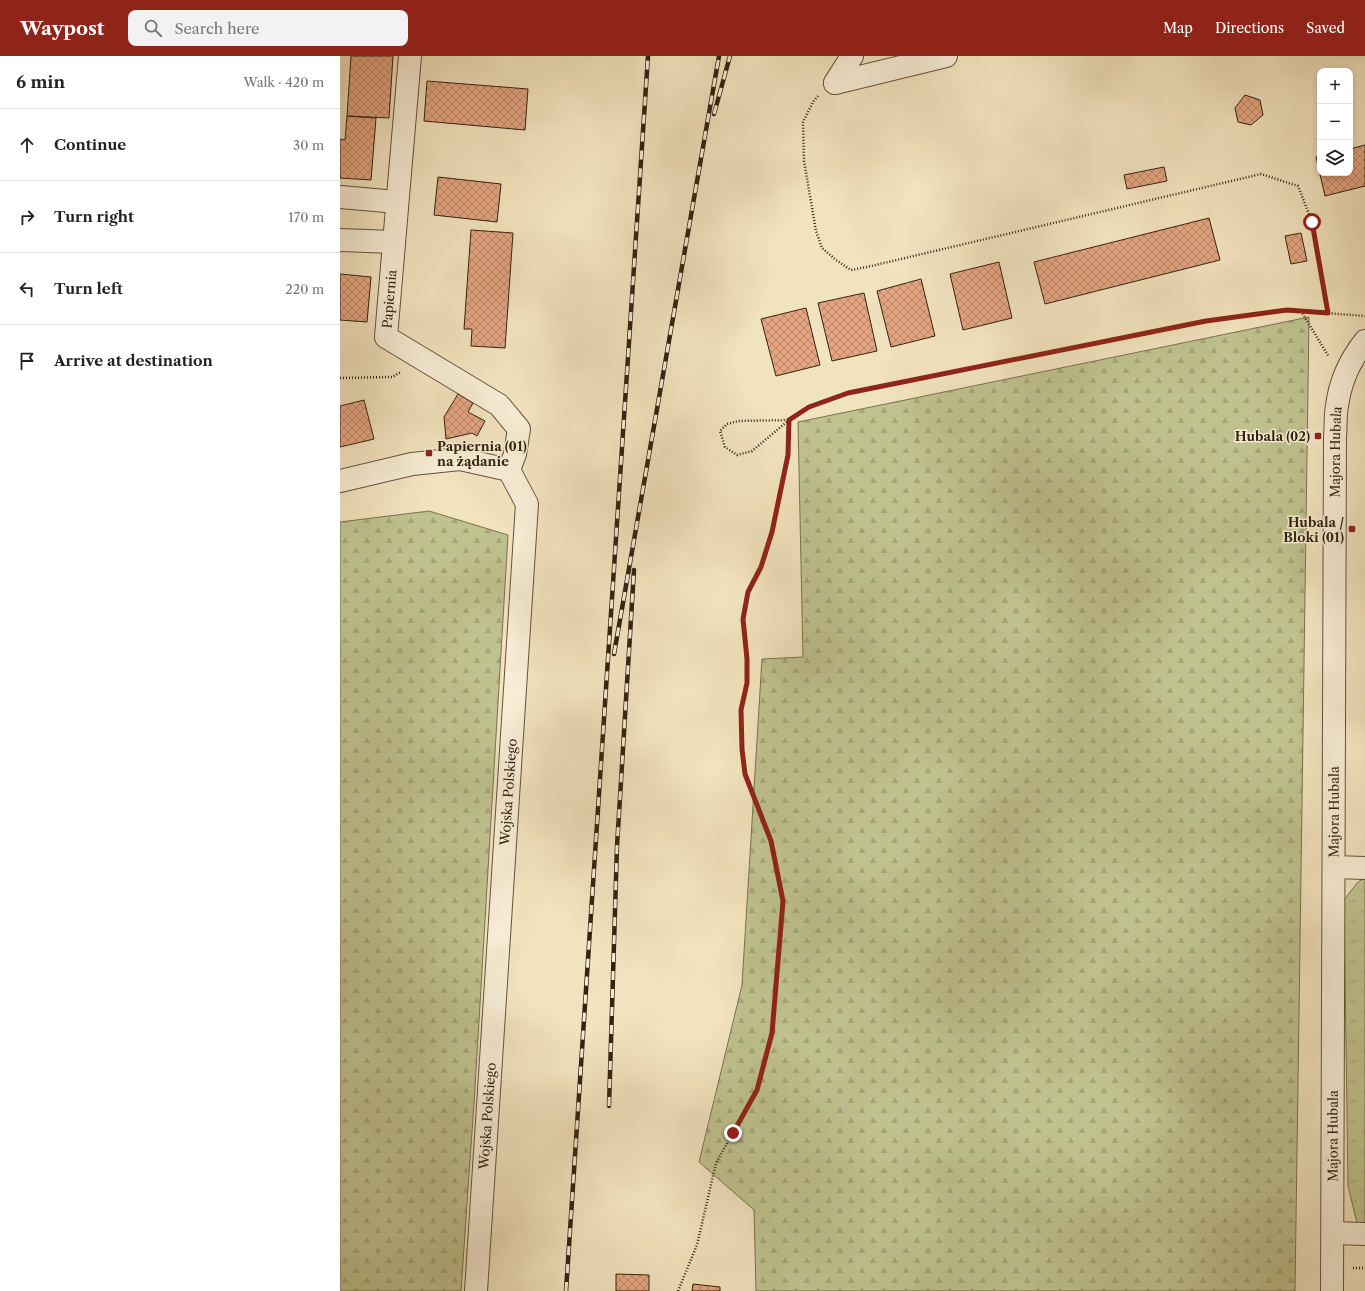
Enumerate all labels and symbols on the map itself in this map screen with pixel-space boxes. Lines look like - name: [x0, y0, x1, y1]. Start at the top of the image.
- route start: [1303, 213, 1321, 231]
- street label: Papiernia: [378, 269, 400, 329]
- street label: Majora Hubala: [1327, 405, 1345, 498]
- place label: Hubala (02): [1235, 428, 1310, 444]
- marker: Hubala (02): [1313, 431, 1323, 441]
- place label: Papiernia (01) na żądanie: [437, 438, 527, 469]
- marker: Papiernia (01) na żądanie: [424, 448, 434, 458]
- place label: Hubala / Bloki (01): [1283, 514, 1344, 545]
- marker: Hubala / Bloki (01): [1347, 524, 1357, 534]
- street label: Wojska Polskiego: [496, 738, 520, 847]
- street label: Majora Hubala: [1326, 766, 1342, 858]
- street label: Wojska Polskiego: [475, 1062, 499, 1171]
- street label: Majora Hubala: [1324, 1090, 1341, 1182]
- route end: [724, 1124, 742, 1142]

